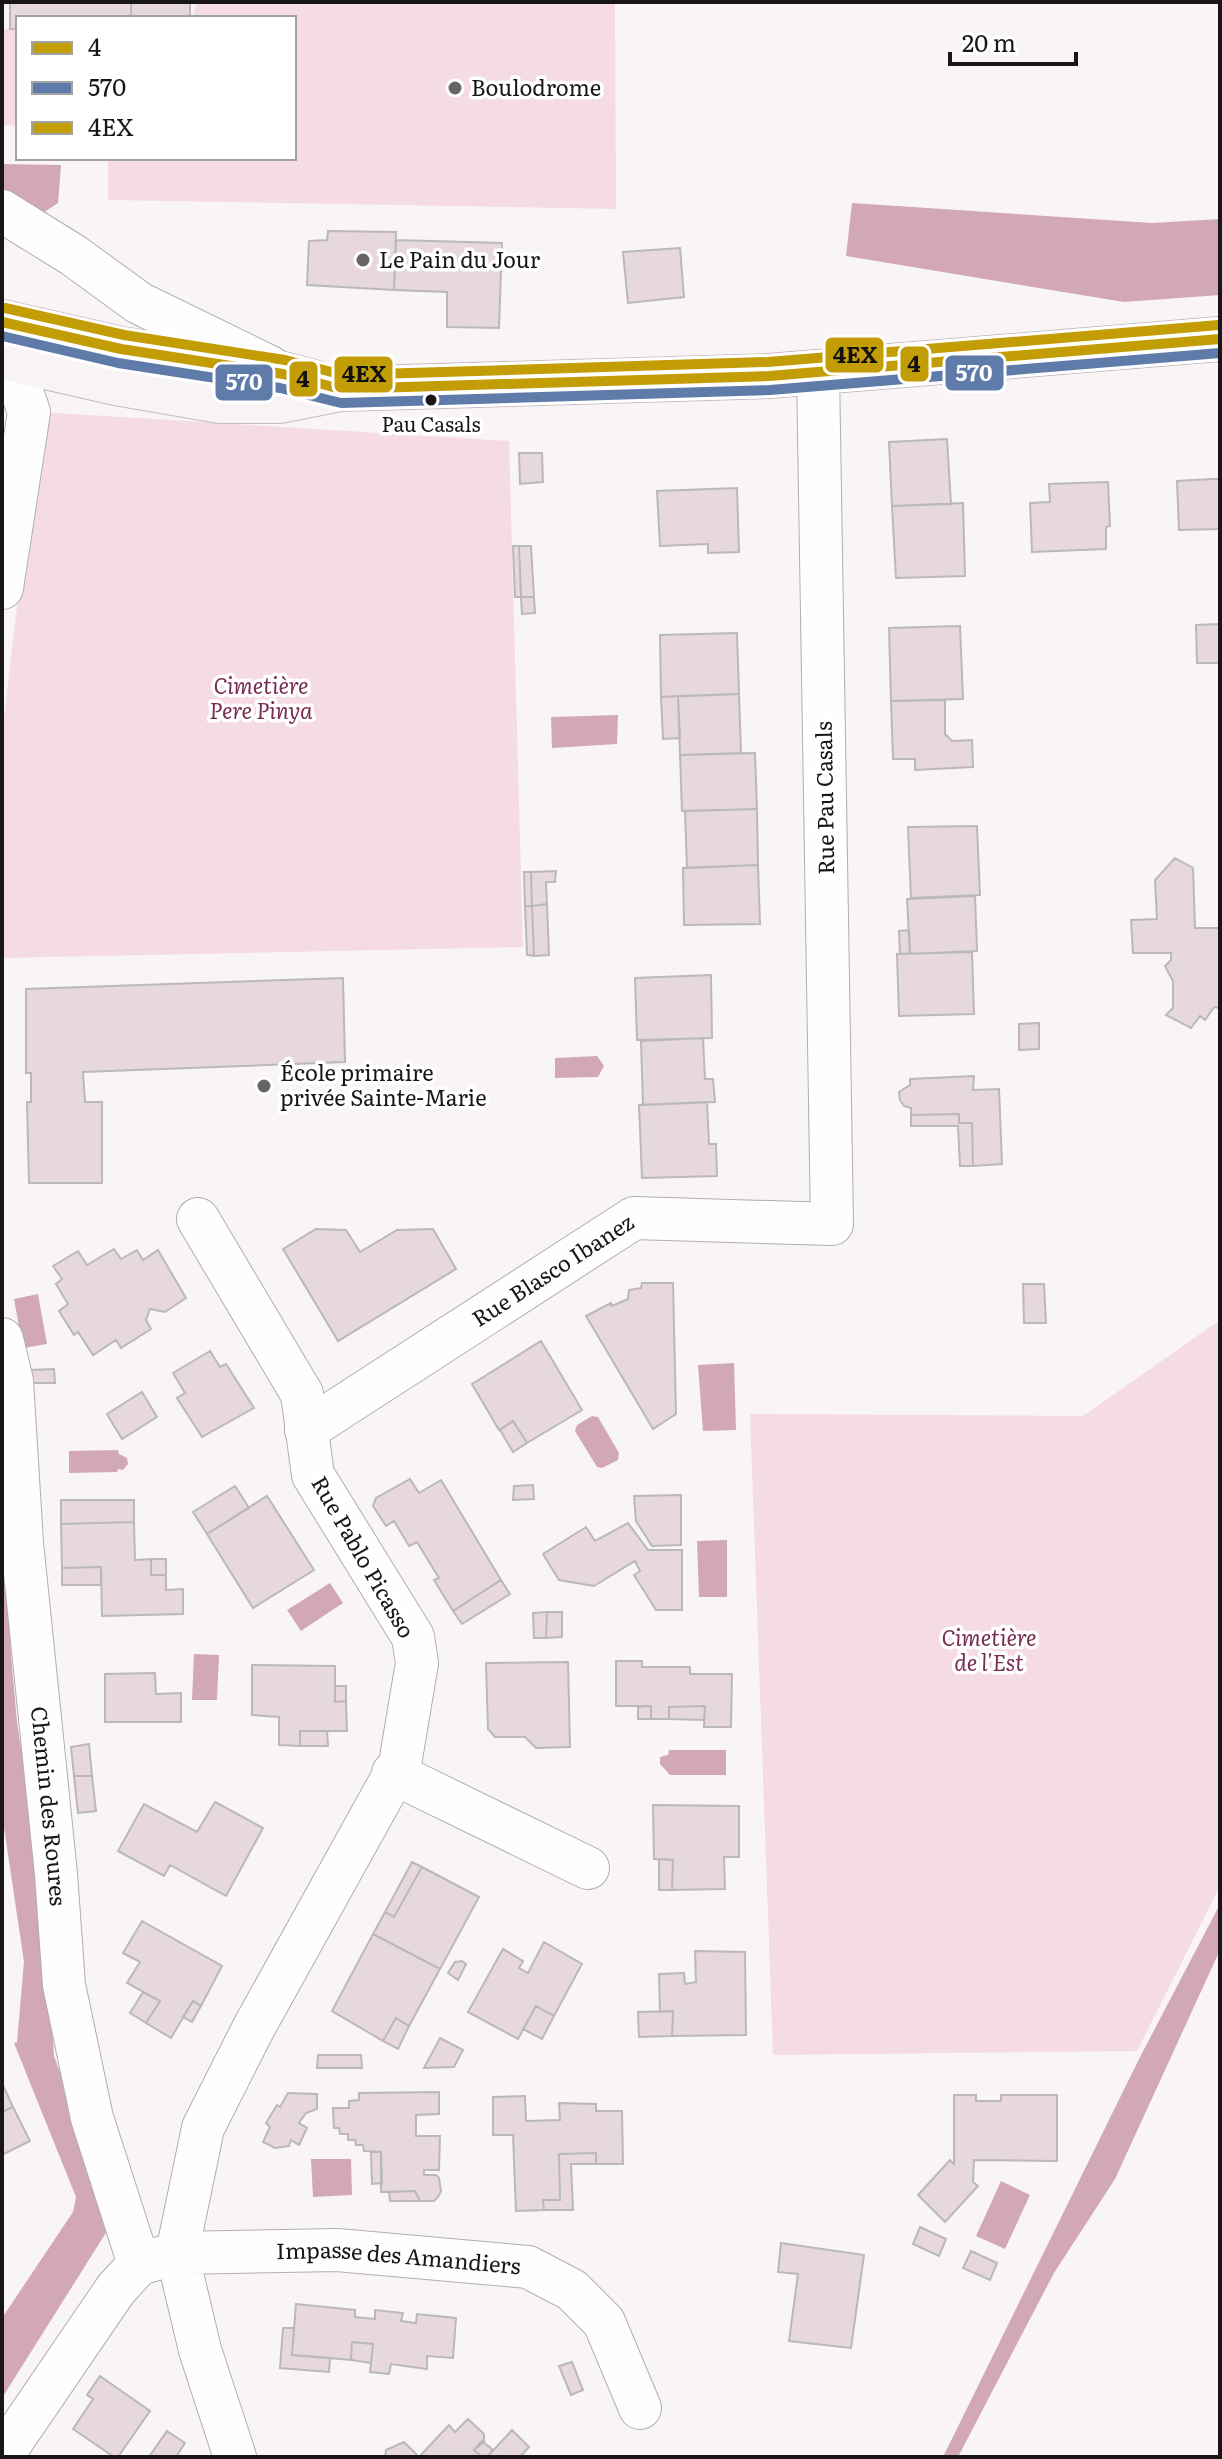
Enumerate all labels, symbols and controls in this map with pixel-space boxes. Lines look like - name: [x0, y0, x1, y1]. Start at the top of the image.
- legend: [16, 16, 296, 160]
- scale bar: [950, 16, 1076, 66]
- text: 20 m: [962, 24, 1016, 59]
- text: 4: [88, 28, 101, 63]
- text: 570: [88, 68, 126, 103]
- place label: Boulodrome: [471, 70, 601, 103]
- marker: Boulodrome: [446, 79, 464, 97]
- text: 4EX: [88, 108, 134, 143]
- place label: Le Pain du Jour: [379, 242, 541, 275]
- marker: Le Pain du Jour: [354, 251, 372, 269]
- line badge: 4EX: [824, 336, 885, 374]
- text: 4EX: [833, 337, 878, 370]
- line badge: 4: [899, 345, 930, 383]
- text: 4: [907, 346, 921, 379]
- line badge: 570: [944, 354, 1005, 392]
- line badge: 4EX: [333, 355, 394, 394]
- text: 570: [955, 355, 993, 388]
- text: 4EX: [342, 356, 387, 389]
- line badge: 4: [288, 360, 319, 398]
- text: 4: [296, 361, 310, 394]
- line badge: 570: [214, 363, 274, 402]
- text: 570: [225, 364, 263, 397]
- marker: Pau Casals: [423, 392, 439, 408]
- place label: Pau Casals: [382, 408, 480, 438]
- park label: Cimetière Pere Pinya: [209, 668, 313, 726]
- street label: Rue Pau Casals: [806, 721, 841, 875]
- place label: École primaire privée Sainte-Marie: [280, 1055, 487, 1113]
- marker: École primaire privée Sainte-Marie: [255, 1077, 273, 1095]
- street label: Rue Blasco Ibanez: [465, 1204, 640, 1334]
- street label: Rue Pablo Picasso: [304, 1469, 424, 1644]
- park label: Cimetière de l'Est: [941, 1620, 1037, 1678]
- street label: Chemin des Roures: [24, 1705, 76, 1907]
- street label: Impasse des Amandiers: [276, 2232, 522, 2281]

